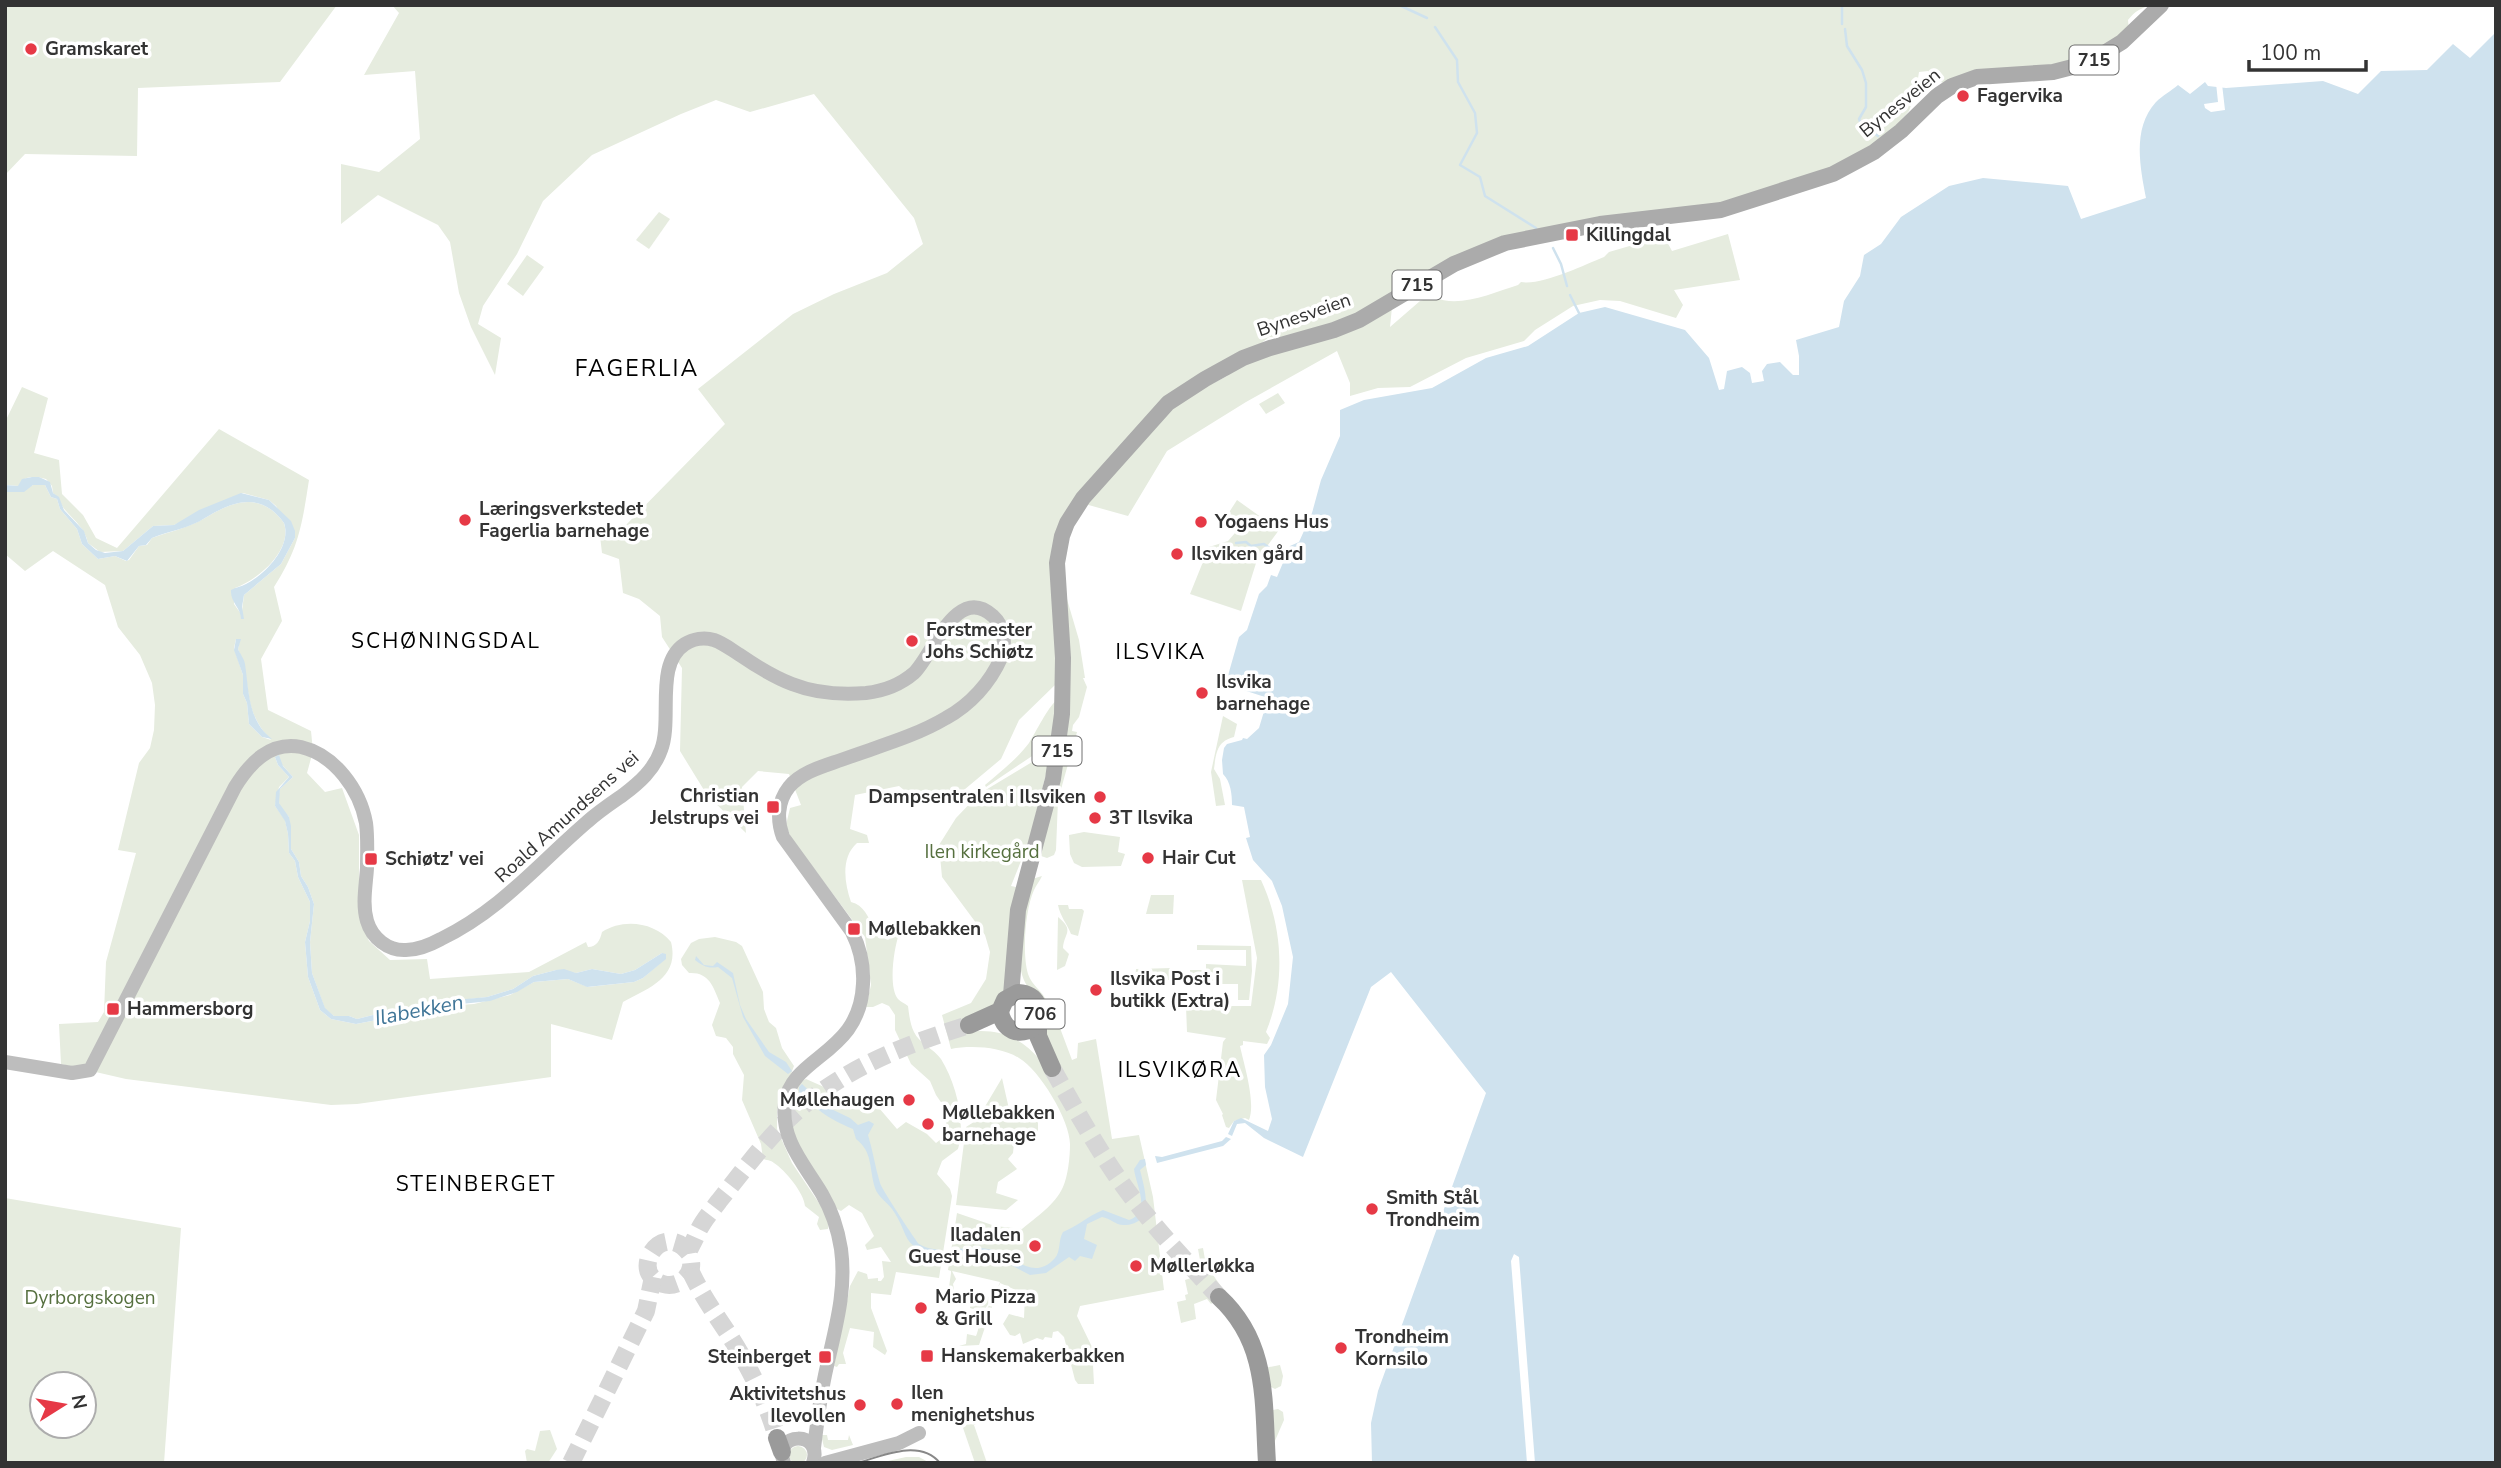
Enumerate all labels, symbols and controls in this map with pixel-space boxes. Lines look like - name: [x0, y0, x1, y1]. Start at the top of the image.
- scale bar: [2249, 28, 2366, 72]
- place label: Gramskaret: [45, 36, 149, 62]
- text: 100 m: [2260, 39, 2321, 67]
- marker: Gramskaret: [23, 41, 39, 57]
- road number: 715: [2070, 46, 2118, 74]
- street label: Bynesveien: [1854, 62, 1946, 144]
- place label: Fagervika: [1977, 83, 2063, 109]
- marker: Fagervika: [1955, 88, 1971, 104]
- place label: Killingdal: [1586, 222, 1671, 248]
- marker: Killingdal: [1564, 227, 1580, 243]
- road number: 715: [1392, 270, 1442, 300]
- street label: Bynesveien: [1254, 287, 1354, 343]
- district label: FAGERLIA: [575, 353, 699, 384]
- place label: Læringsverkstedet Fagerlia barnehage: [479, 496, 649, 544]
- place label: Yogaens Hus: [1214, 509, 1329, 535]
- marker: Læringsverkstedet Fagerlia barnehage: [457, 512, 473, 528]
- marker: Yogaens Hus: [1193, 514, 1209, 530]
- place label: Ilsviken gård: [1191, 541, 1303, 567]
- marker: Ilsviken gård: [1169, 546, 1185, 562]
- place label: Forstmester Johs Schiøtz: [925, 617, 1033, 665]
- district label: SCHØNINGSDAL: [351, 627, 541, 655]
- marker: Forstmester Johs Schiøtz: [904, 633, 920, 649]
- district label: ILSVIKA: [1116, 638, 1206, 666]
- place label: Ilsvika barnehage: [1216, 669, 1310, 717]
- marker: Ilsvika barnehage: [1194, 685, 1210, 701]
- road number: 715: [1032, 736, 1082, 766]
- street label: Roald Amundsens vei: [489, 745, 645, 889]
- place label: Christian Jelstrups vei: [649, 783, 759, 831]
- place label: Dampsentralen i Ilsviken: [868, 784, 1086, 810]
- marker: Dampsentralen i Ilsviken: [1092, 789, 1108, 805]
- marker: Christian Jelstrups vei: [765, 799, 781, 815]
- place label: 3T Ilsvika: [1109, 805, 1193, 831]
- marker: 3T Ilsvika: [1087, 810, 1103, 826]
- park label: Ilen kirkegård: [924, 839, 1040, 865]
- place label: Hair Cut: [1162, 845, 1236, 871]
- place label: Schiøtz' vei: [385, 846, 484, 872]
- marker: Hair Cut: [1140, 850, 1156, 866]
- marker: Schiøtz' vei: [363, 851, 379, 867]
- place label: Møllebakken: [868, 916, 981, 942]
- marker: Møllebakken: [846, 921, 862, 937]
- place label: Ilsvika Post i butikk (Extra): [1110, 966, 1230, 1014]
- marker: Ilsvika Post i butikk (Extra): [1088, 982, 1104, 998]
- water label: Ilabekken: [372, 988, 466, 1032]
- place label: Hammersborg: [127, 996, 253, 1022]
- road number: 706: [1016, 1000, 1064, 1028]
- marker: Hammersborg: [105, 1001, 121, 1017]
- district label: ILSVIKØRA: [1118, 1056, 1242, 1084]
- place label: Møllehaugen: [780, 1087, 895, 1113]
- marker: Møllehaugen: [901, 1092, 917, 1108]
- place label: Møllebakken barnehage: [942, 1100, 1055, 1148]
- marker: Møllebakken barnehage: [920, 1116, 936, 1132]
- district label: STEINBERGET: [396, 1170, 556, 1198]
- place label: Smith Stål Trondheim: [1386, 1185, 1480, 1233]
- marker: Smith Stål Trondheim: [1364, 1201, 1380, 1217]
- place label: Iladalen Guest House: [908, 1222, 1021, 1270]
- marker: Iladalen Guest House: [1027, 1238, 1043, 1254]
- place label: Møllerløkka: [1150, 1253, 1255, 1279]
- marker: Møllerløkka: [1128, 1258, 1144, 1274]
- place label: Mario Pizza & Grill: [935, 1284, 1036, 1332]
- park label: Dyrborgskogen: [24, 1285, 156, 1311]
- marker: Mario Pizza & Grill: [913, 1300, 929, 1316]
- place label: Trondheim Kornsilo: [1355, 1324, 1449, 1372]
- marker: Trondheim Kornsilo: [1333, 1340, 1349, 1356]
- place label: Hanskemakerbakken: [941, 1343, 1125, 1369]
- place label: Steinberget: [708, 1344, 812, 1370]
- marker: Hanskemakerbakken: [919, 1348, 935, 1364]
- marker: Steinberget: [817, 1349, 833, 1365]
- north arrow: [28, 1370, 98, 1440]
- place label: Ilen menighetshus: [911, 1380, 1035, 1428]
- place label: Aktivitetshus Ilevollen: [730, 1381, 846, 1429]
- text: N: [65, 1392, 93, 1411]
- marker: Ilen menighetshus: [889, 1396, 905, 1412]
- marker: Aktivitetshus Ilevollen: [852, 1397, 868, 1413]

